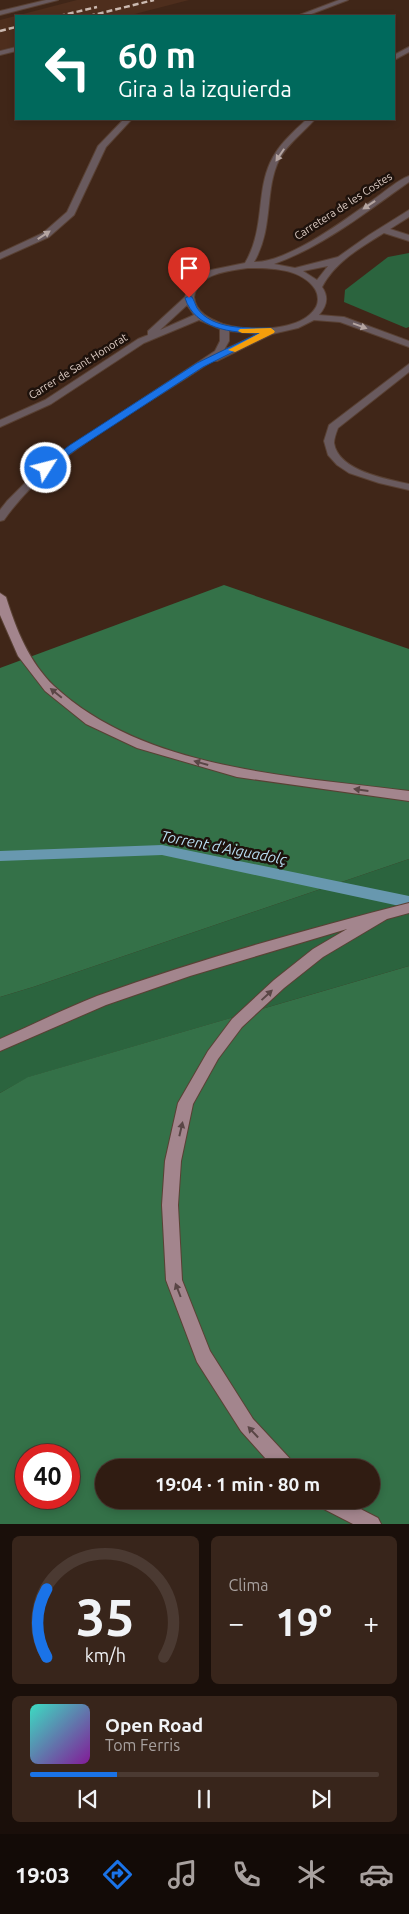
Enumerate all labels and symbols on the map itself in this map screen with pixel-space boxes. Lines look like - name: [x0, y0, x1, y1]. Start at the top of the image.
- one-way arrow: [275, 149, 284, 162]
- street label: Carretera de les Costes: [292, 170, 394, 242]
- one-way arrow: [362, 200, 375, 210]
- one-way arrow: [37, 231, 50, 240]
- pin: [168, 247, 210, 298]
- one-way arrow: [353, 322, 368, 330]
- street label: Carrer de Sant Honorat: [26, 330, 130, 401]
- position arrow: [19, 441, 71, 493]
- one-way arrow: [50, 688, 63, 699]
- one-way arrow: [193, 758, 208, 766]
- one-way arrow: [352, 786, 368, 794]
- water label: Torrent d'Aiguadolç: [160, 827, 289, 868]
- one-way arrow: [261, 989, 273, 1001]
- one-way arrow: [177, 1121, 185, 1136]
- one-way arrow: [174, 1282, 181, 1297]
- one-way arrow: [247, 1426, 259, 1438]
- speed limit sign: 40: [15, 1444, 80, 1509]

